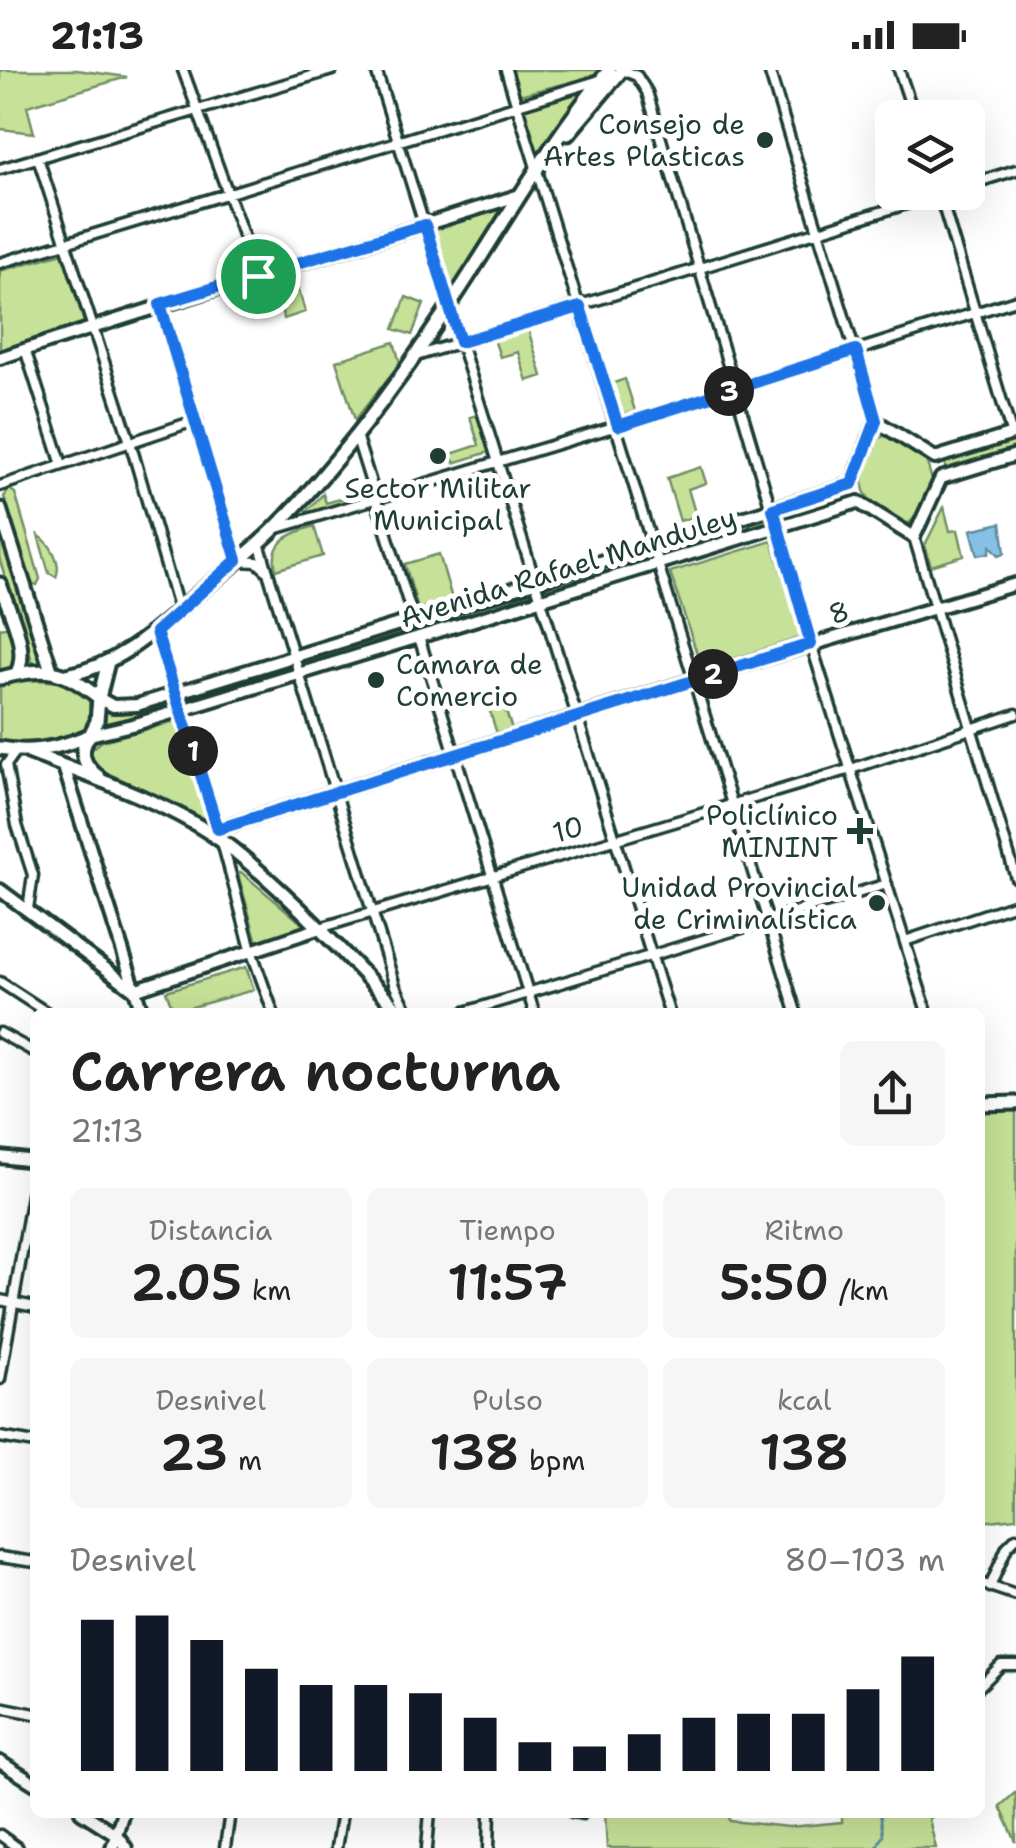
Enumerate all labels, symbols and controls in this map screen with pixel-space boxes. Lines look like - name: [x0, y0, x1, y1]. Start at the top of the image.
- text: 21:13: [50, 10, 144, 61]
- map controls: [875, 100, 985, 210]
- button: layers: [875, 100, 985, 210]
- place label: Consejo de Artes Plasticas: [543, 105, 745, 175]
- marker: Consejo de Artes Plasticas: [754, 129, 776, 151]
- pin: [216, 234, 301, 319]
- icon: arrive: [231, 249, 286, 304]
- pin: 3: [704, 366, 754, 416]
- text: 3: [719, 372, 739, 410]
- marker: Sector Militar Municipal: [427, 445, 449, 467]
- place label: Sector Militar Municipal: [344, 469, 532, 539]
- street label: Avenida Rafael Manduley: [395, 498, 741, 636]
- street label: 8: [824, 591, 854, 633]
- place label: Camara de Comercio: [396, 645, 543, 715]
- pin: 2: [688, 649, 738, 699]
- text: 2: [703, 655, 723, 693]
- marker: Camara de Comercio: [365, 669, 387, 691]
- pin: 1: [168, 726, 218, 776]
- text: 1: [187, 732, 199, 770]
- place label: Policlínico MININT: [706, 796, 838, 866]
- street label: 10: [548, 806, 588, 852]
- marker: Policlínico MININT: [847, 818, 873, 844]
- place label: Unidad Provincial de Criminalística: [622, 868, 858, 938]
- marker: Unidad Provincial de Criminalística: [866, 892, 888, 914]
- text: Carrera nocturna: [70, 1034, 561, 1108]
- button: share: [840, 1041, 945, 1146]
- text: 21:13: [70, 1109, 144, 1152]
- text: Distancia: [149, 1211, 273, 1249]
- text: Tiempo: [459, 1211, 556, 1249]
- text: Ritmo: [764, 1211, 844, 1249]
- text: 2.05: [130, 1249, 242, 1316]
- text: 11:57: [447, 1249, 568, 1316]
- text: 5:50: [719, 1249, 829, 1316]
- text: km: [242, 1271, 291, 1309]
- text: /km: [829, 1271, 889, 1309]
- text: Desnivel: [156, 1381, 266, 1419]
- text: Pulso: [472, 1381, 543, 1419]
- text: kcal: [777, 1381, 831, 1419]
- text: 23: [160, 1419, 228, 1486]
- text: 138: [430, 1419, 520, 1486]
- text: 138: [759, 1419, 849, 1486]
- text: m: [228, 1441, 262, 1479]
- text: bpm: [520, 1441, 585, 1479]
- text: Desnivel: [70, 1538, 196, 1581]
- text: 80–103 m: [784, 1538, 945, 1581]

